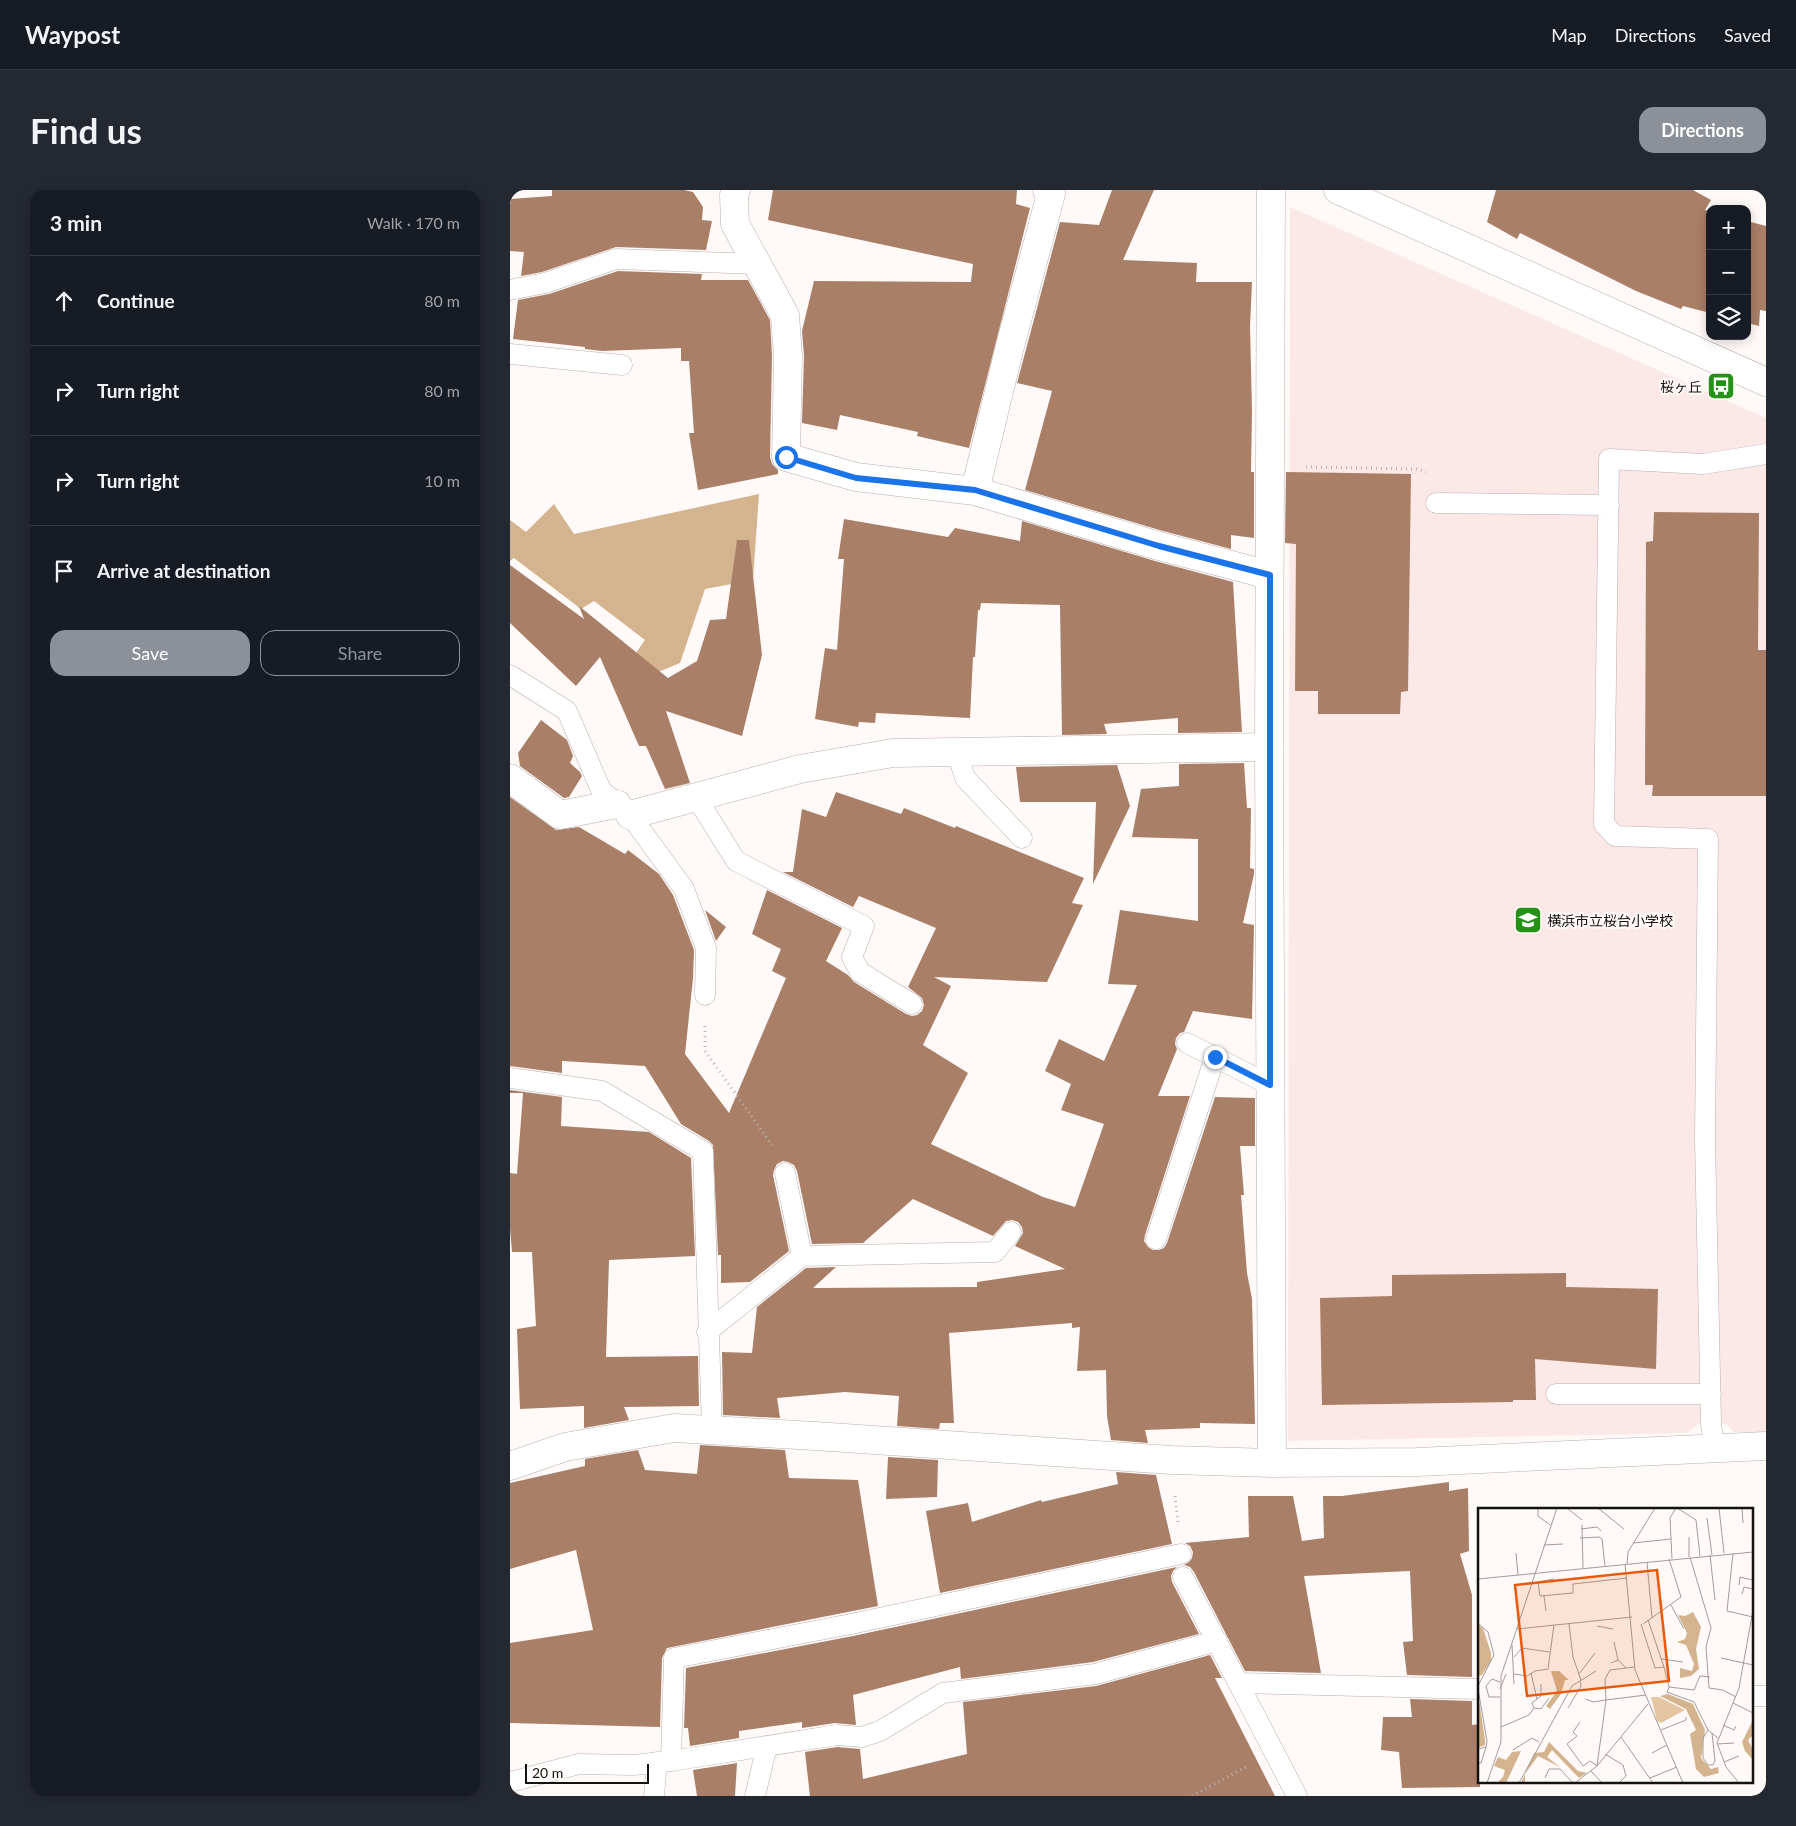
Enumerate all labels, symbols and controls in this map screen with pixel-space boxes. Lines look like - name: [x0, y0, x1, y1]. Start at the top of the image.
- text: Waypost: [25, 20, 120, 49]
- text: Map: [1551, 24, 1587, 46]
- text: Directions: [1615, 24, 1696, 46]
- text: Saved: [1724, 24, 1771, 46]
- button: Directions: [1639, 107, 1766, 153]
- text: Find us: [30, 109, 142, 151]
- map controls: [1706, 205, 1751, 340]
- button: +: [1706, 205, 1751, 250]
- text: 3 min: [50, 210, 102, 235]
- text: Walk · 170 m: [367, 213, 460, 232]
- button: −: [1706, 250, 1751, 295]
- icon: ahead: [50, 287, 78, 315]
- text: Continue: [97, 289, 175, 312]
- text: 80 m: [424, 291, 460, 310]
- button: layers: [1706, 295, 1751, 340]
- bus stop icon: 桜ヶ丘: [1706, 371, 1736, 401]
- icon: right: [50, 377, 78, 405]
- place label: 桜ヶ丘: [1660, 378, 1702, 395]
- text: Turn right: [97, 379, 179, 402]
- text: 80 m: [424, 381, 460, 400]
- route start: [775, 446, 798, 469]
- icon: right: [50, 467, 78, 495]
- text: Turn right: [97, 469, 179, 492]
- text: 10 m: [424, 471, 460, 490]
- icon: arrive: [50, 557, 78, 585]
- text: Arrive at destination: [97, 559, 270, 582]
- button: Save: [50, 630, 250, 676]
- button: Share: [260, 630, 460, 676]
- school or university icon: 横浜市立桜台小学校: [1513, 905, 1543, 935]
- place label: 横浜市立桜台小学校: [1547, 912, 1673, 929]
- route end: [1204, 1046, 1227, 1069]
- inset map: [1478, 1508, 1754, 1784]
- scale bar: [525, 1761, 649, 1784]
- text: 20 m: [532, 1764, 563, 1781]

